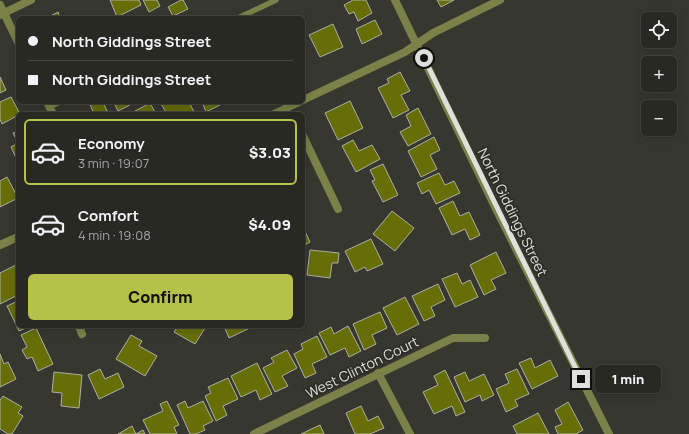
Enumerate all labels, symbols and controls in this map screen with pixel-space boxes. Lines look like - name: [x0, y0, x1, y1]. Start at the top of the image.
- map controls: [641, 12, 677, 136]
- button: locate: [641, 12, 677, 48]
- text: North Giddings Street: [52, 31, 211, 52]
- route start: [415, 49, 433, 67]
- button: +: [641, 56, 677, 92]
- text: North Giddings Street: [52, 69, 211, 90]
- button: −: [641, 100, 677, 136]
- text: Economy: [78, 133, 145, 154]
- icon: car: [30, 134, 66, 170]
- text: $3.03: [249, 142, 291, 163]
- street label: North Giddings Street: [474, 145, 553, 280]
- text: 3 min · 19:07: [78, 154, 149, 172]
- text: Comfort: [78, 205, 139, 226]
- icon: car: [30, 206, 66, 242]
- text: $4.09: [248, 214, 291, 235]
- text: 4 min · 19:08: [78, 226, 151, 244]
- button: Confirm: [28, 274, 293, 320]
- street label: West Clinton Court: [303, 331, 422, 403]
- callout: 1 min: [595, 365, 661, 393]
- route end: [572, 370, 590, 388]
- text: 1 min: [612, 370, 644, 388]

